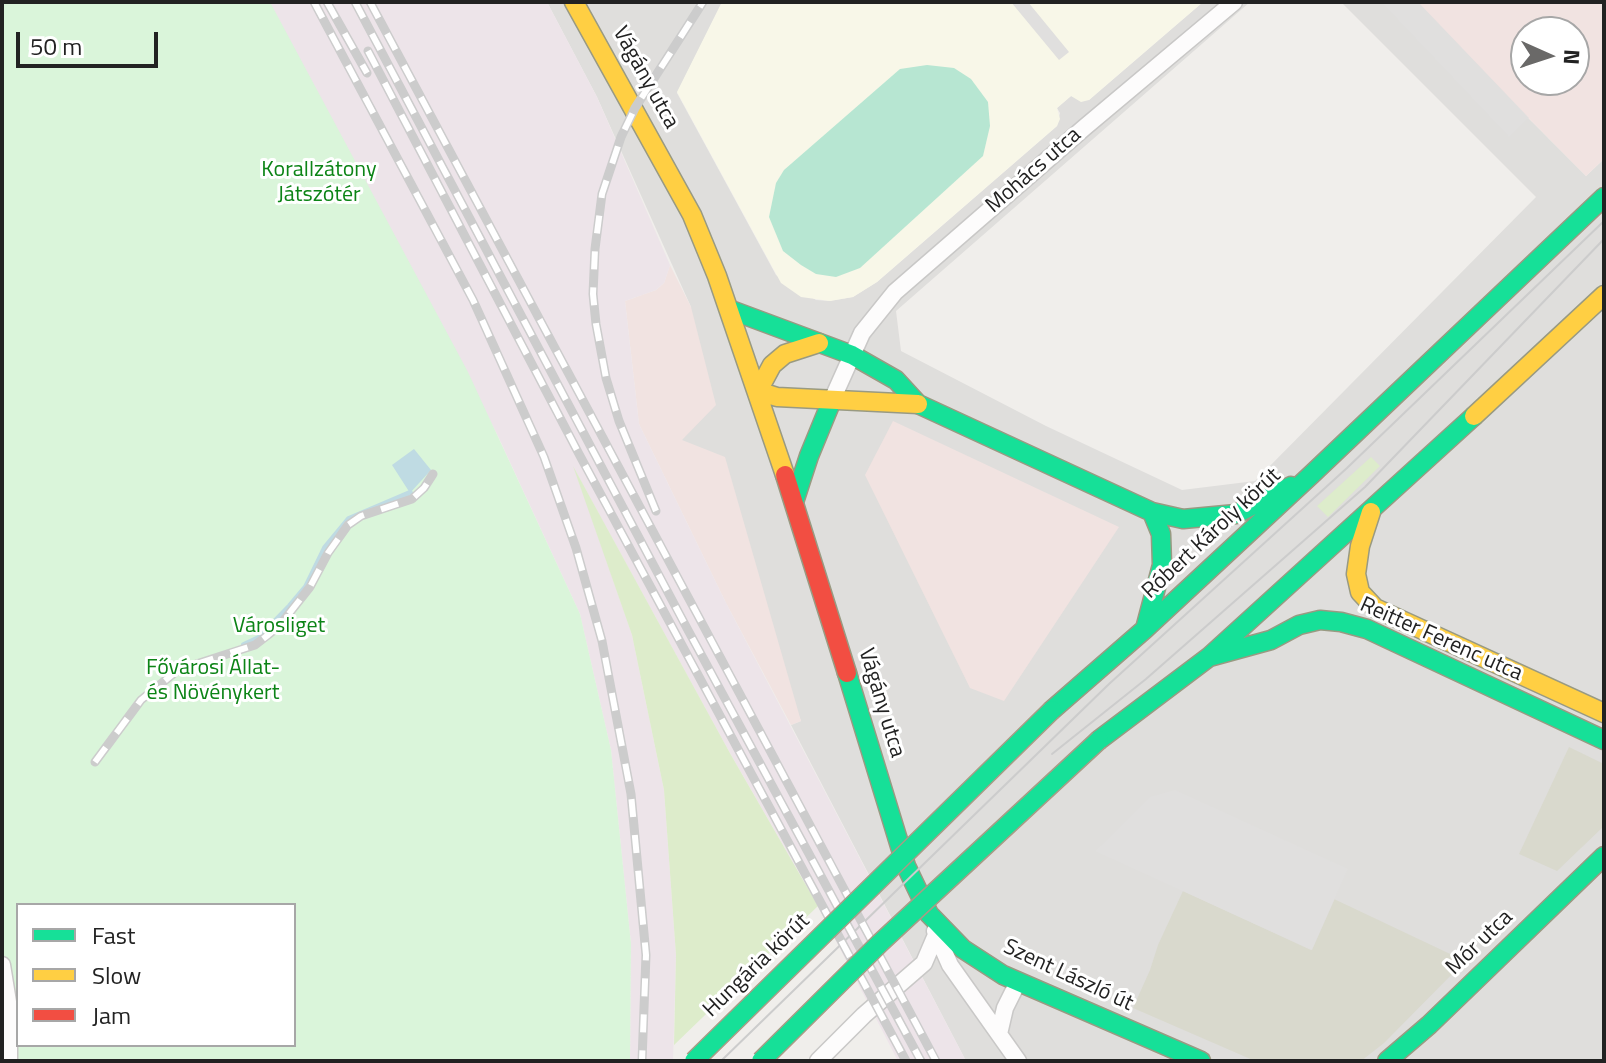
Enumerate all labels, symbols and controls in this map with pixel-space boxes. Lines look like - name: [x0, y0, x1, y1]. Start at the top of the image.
- scale bar: [20, 16, 162, 66]
- north arrow: [1510, 16, 1590, 96]
- street label: Vágány utca: [606, 22, 684, 134]
- text: 50 m: [30, 28, 82, 64]
- text: N: [1555, 49, 1589, 66]
- street label: Mohács utca: [981, 122, 1087, 220]
- park label: Korallzátony Játszótér: [261, 158, 377, 210]
- street label: Róbert Károly körút: [1137, 463, 1287, 605]
- street label: Reitter Ferenc utca: [1356, 592, 1526, 688]
- park label: Városliget: [233, 614, 325, 640]
- street label: Vágány utca: [852, 645, 910, 761]
- park label: Fővárosi Állat- és Növénykert: [146, 656, 280, 708]
- legend: [16, 903, 296, 1047]
- street label: Mór utca: [1441, 905, 1519, 981]
- street label: Hungária körút: [698, 909, 816, 1023]
- text: Fast: [92, 917, 135, 953]
- street label: Szent László út: [999, 934, 1137, 1018]
- text: Slow: [92, 957, 141, 993]
- text: Jam: [92, 997, 131, 1033]

